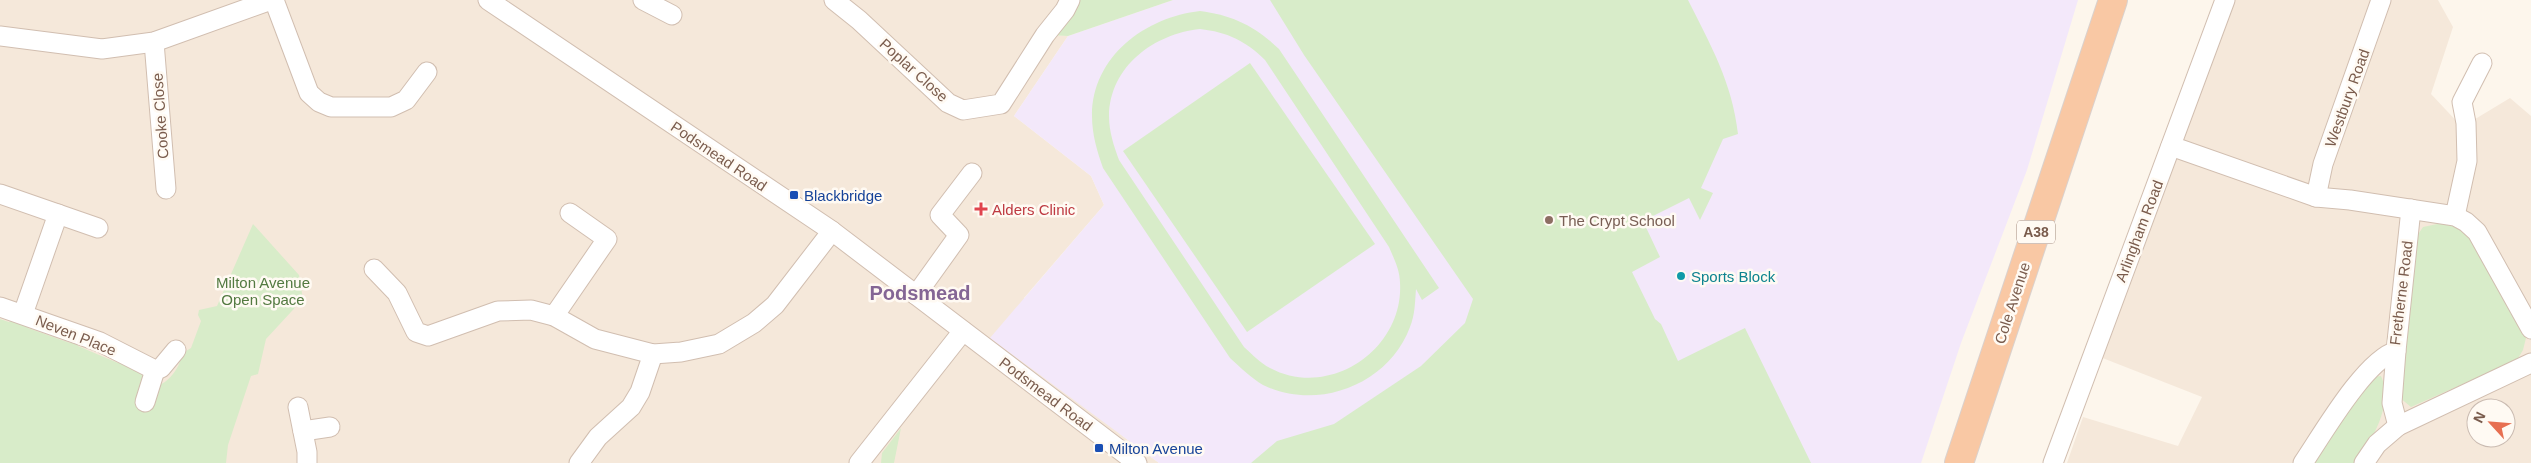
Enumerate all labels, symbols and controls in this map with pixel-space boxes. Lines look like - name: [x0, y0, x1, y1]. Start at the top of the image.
- street label: Poplar Close: [876, 35, 952, 105]
- street label: Westbury Road: [2321, 47, 2373, 149]
- street label: Cooke Close: [149, 73, 171, 159]
- street label: Podsmead Road: [668, 118, 770, 194]
- street label: Arlingham Road: [2112, 178, 2166, 284]
- place label: Blackbridge: [804, 187, 882, 204]
- marker: Blackbridge: [788, 189, 800, 201]
- place label: Alders Clinic: [992, 201, 1076, 218]
- marker: Alders Clinic: [974, 202, 988, 216]
- place label: The Crypt School: [1559, 212, 1675, 229]
- marker: The Crypt School: [1543, 214, 1555, 226]
- road number: A38: [2017, 220, 2055, 243]
- street label: Fretherne Road: [2386, 240, 2416, 346]
- street label: Cole Avenue: [1991, 260, 2033, 346]
- place label: Sports Block: [1691, 268, 1776, 285]
- marker: Sports Block: [1675, 270, 1687, 282]
- park label: Milton Avenue Open Space: [216, 274, 310, 308]
- district label: Podsmead: [869, 282, 971, 304]
- street label: Neven Place: [33, 311, 119, 359]
- street label: Podsmead Road: [996, 354, 1096, 434]
- north arrow: [2466, 398, 2516, 448]
- text: N: [2470, 409, 2489, 425]
- place label: Milton Avenue: [1109, 440, 1203, 457]
- marker: Milton Avenue: [1093, 442, 1105, 454]

